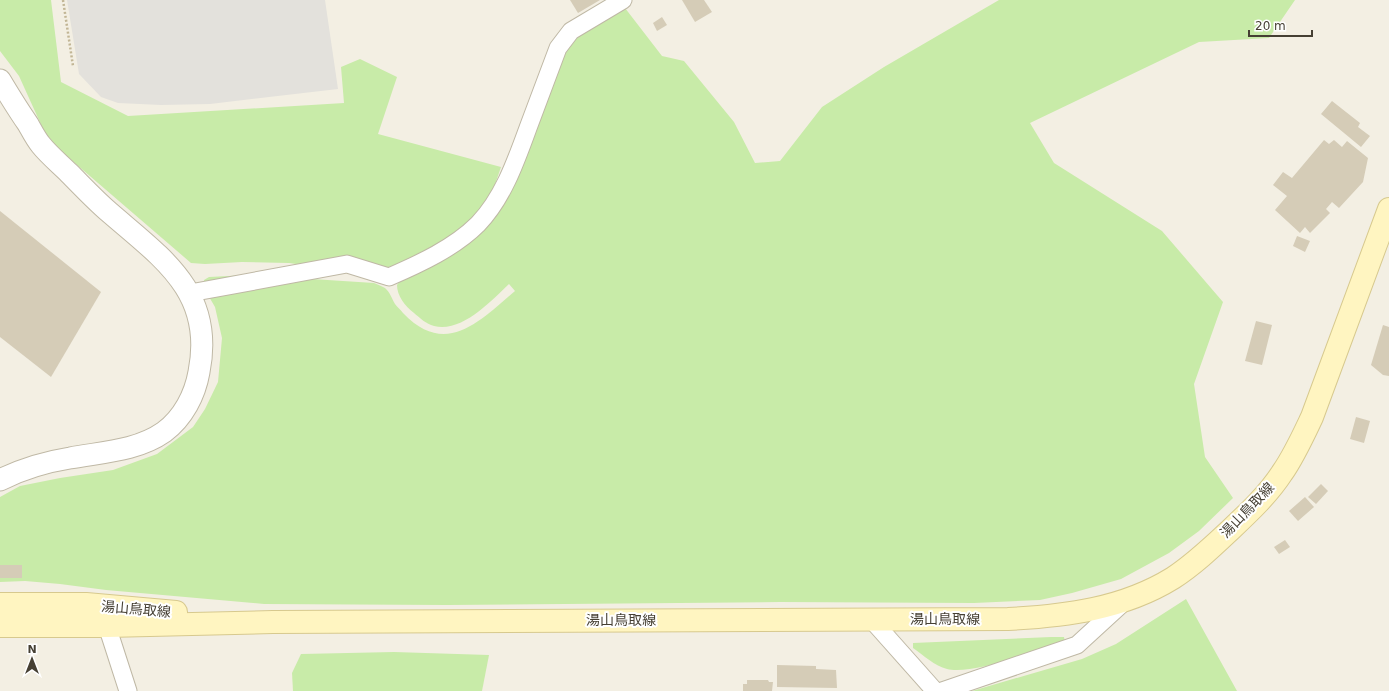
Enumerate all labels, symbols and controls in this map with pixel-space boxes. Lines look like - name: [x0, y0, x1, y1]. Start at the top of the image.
- scale bar: [1249, 12, 1312, 38]
- text: 20 m: [1255, 19, 1286, 33]
- street label: 湯山鳥取線: [1217, 479, 1277, 541]
- street label: 湯山鳥取線: [100, 598, 172, 620]
- street label: 湯山鳥取線: [910, 611, 980, 627]
- street label: 湯山鳥取線: [586, 612, 656, 628]
- north arrow: [12, 639, 52, 679]
- text: N: [27, 643, 37, 656]

